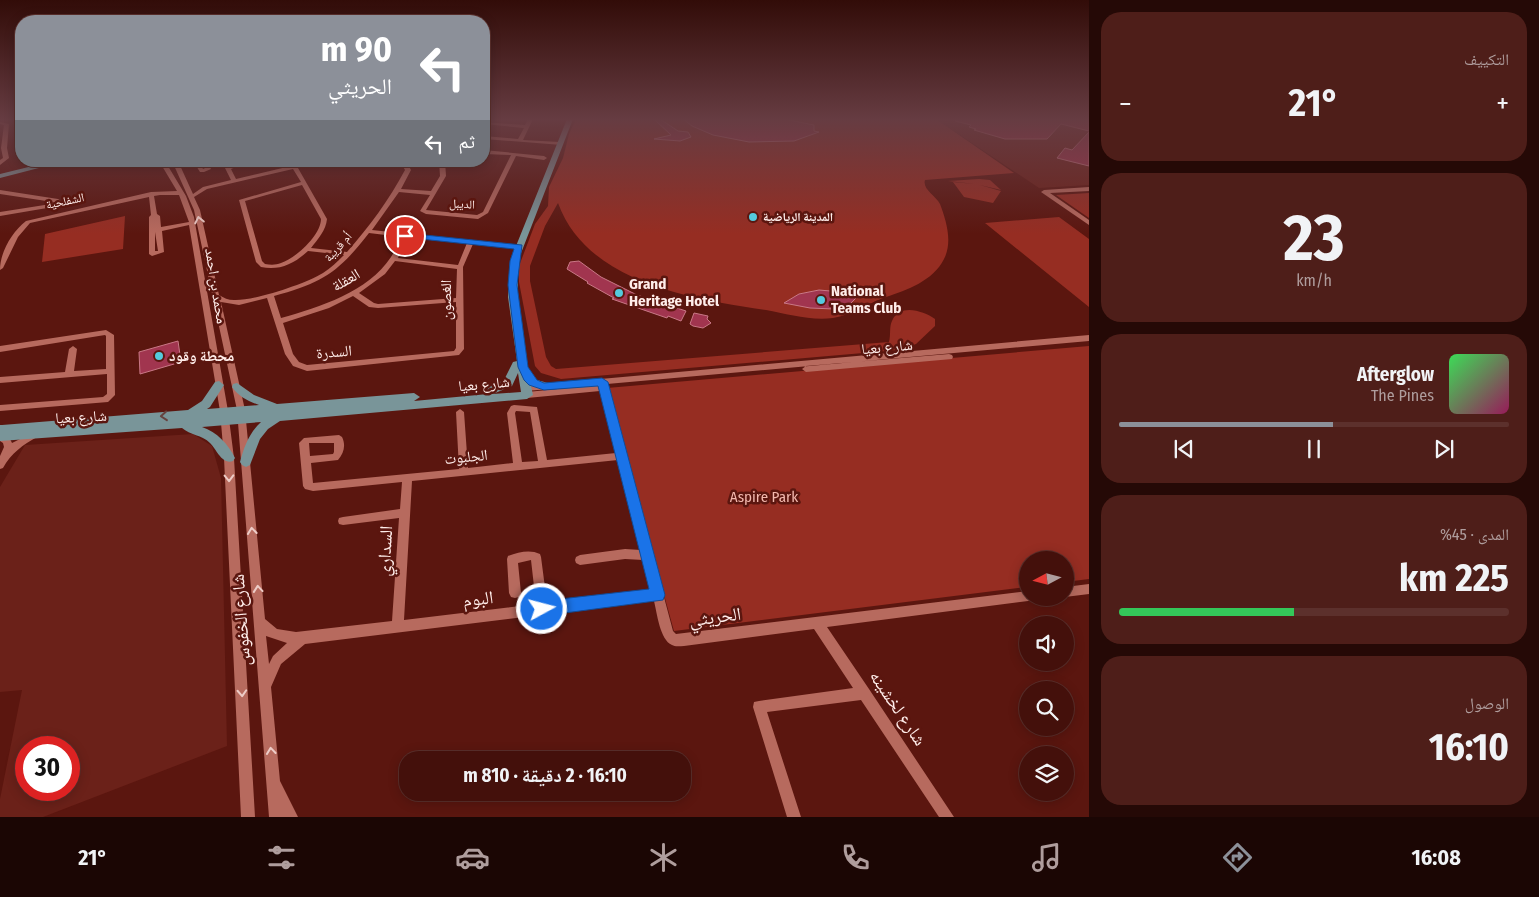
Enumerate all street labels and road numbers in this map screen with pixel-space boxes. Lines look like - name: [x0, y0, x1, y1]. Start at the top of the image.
- street label: الشفلحية: [45, 190, 86, 212]
- street label: الديبل: [449, 196, 475, 212]
- street label: أم قريبة: [321, 229, 356, 265]
- street label: محمد بن احمد: [200, 247, 231, 325]
- street label: العقلة: [329, 265, 363, 295]
- street label: الغصون: [437, 280, 456, 320]
- street label: شارع بعيا: [861, 336, 914, 359]
- street label: السدرة: [315, 341, 353, 363]
- street label: شارع بعيا: [458, 373, 511, 396]
- street label: شارع بعيا: [55, 407, 107, 428]
- street label: الجلبوت: [443, 446, 489, 468]
- street label: السداري: [373, 525, 401, 577]
- street label: شارع الخفوس: [227, 573, 255, 667]
- street label: البوم: [461, 586, 495, 613]
- street label: الحريثي: [688, 602, 743, 635]
- street label: شارع لخشينه: [865, 666, 931, 750]

